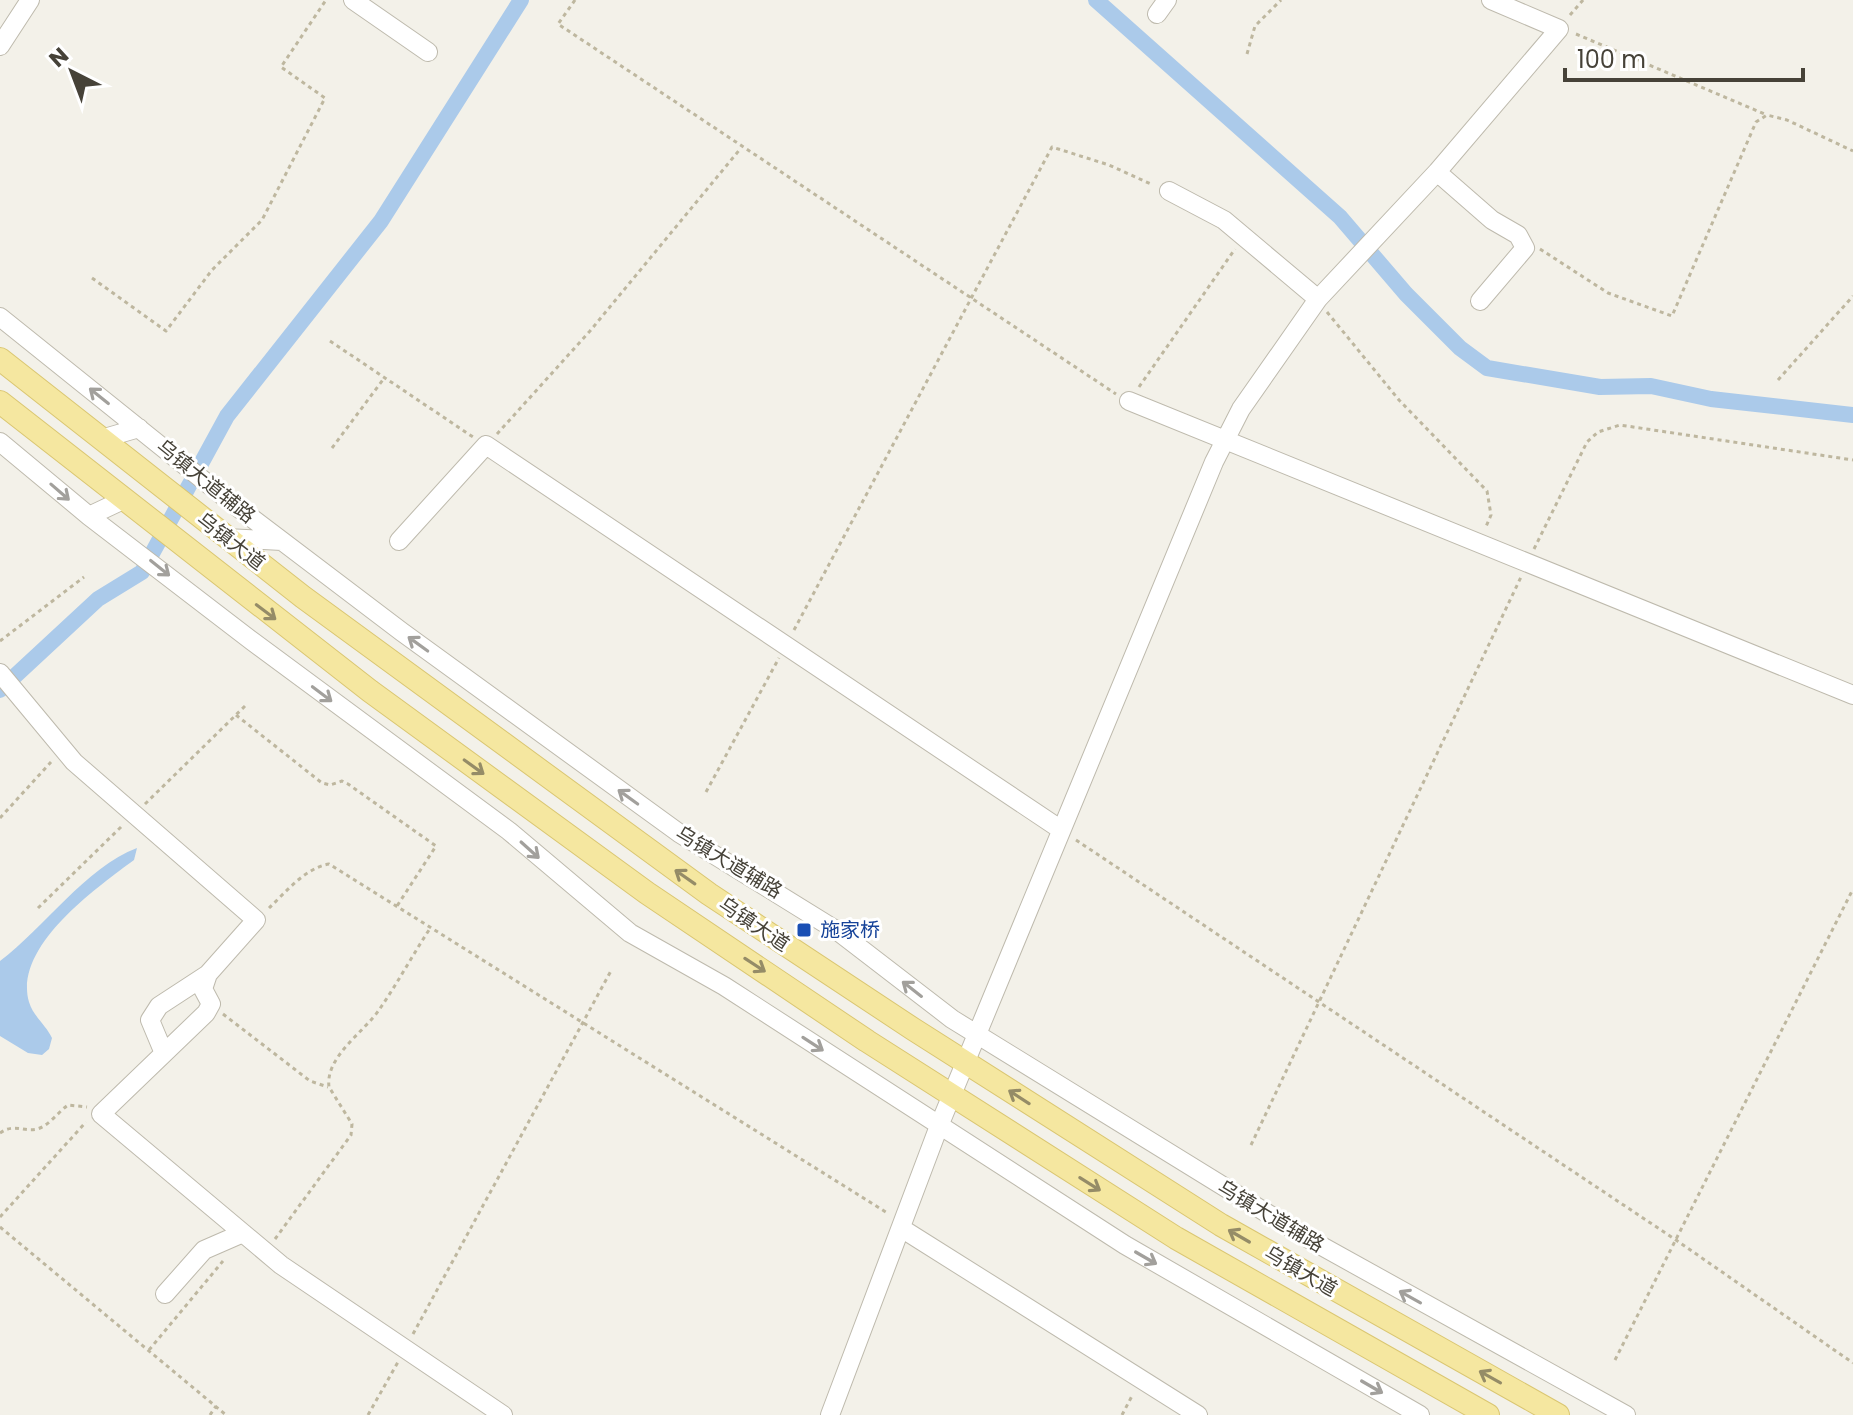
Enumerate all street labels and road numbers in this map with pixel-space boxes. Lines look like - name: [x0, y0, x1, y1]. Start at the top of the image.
- street label: 乌镇大道辅路: [151, 432, 261, 530]
- street label: 乌镇大道: [191, 505, 271, 577]
- street label: 乌镇大道辅路: [670, 819, 788, 905]
- street label: 乌镇大道: [713, 890, 795, 958]
- street label: 乌镇大道辅路: [1212, 1173, 1330, 1259]
- street label: 乌镇大道: [1259, 1239, 1343, 1303]

